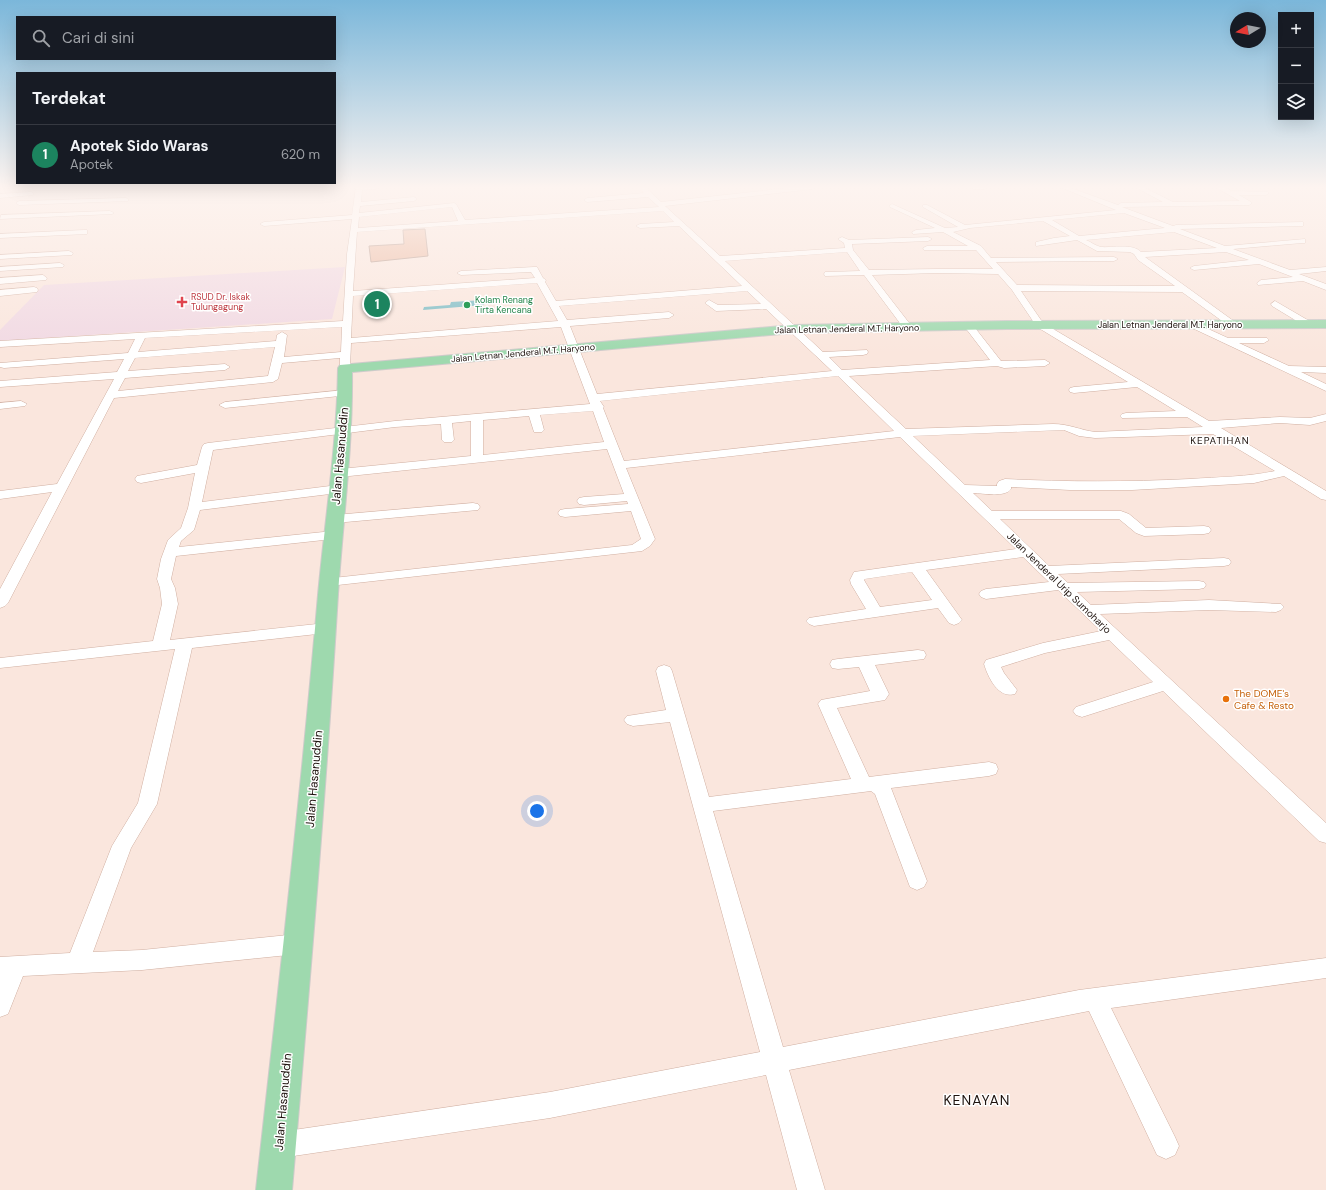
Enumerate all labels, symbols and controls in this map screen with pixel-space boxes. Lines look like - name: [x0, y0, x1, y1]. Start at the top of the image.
- north arrow: [1230, 12, 1266, 48]
- map controls: [1278, 12, 1314, 120]
- button: +: [1278, 12, 1314, 48]
- search box: [16, 16, 336, 60]
- icon: search: [30, 27, 52, 49]
- text: Cari di sini: [62, 28, 134, 48]
- button: −: [1278, 48, 1314, 84]
- button: layers: [1278, 84, 1314, 120]
- text: Terdekat: [32, 87, 106, 109]
- text: Apotek Sido Waras: [70, 136, 209, 156]
- text: 1: [43, 146, 47, 163]
- text: 620 m: [281, 146, 320, 163]
- text: Apotek: [70, 156, 113, 173]
- pin: 1: [364, 289, 390, 319]
- place label: RSUD Dr. Iskak Tulungagung: [191, 291, 250, 313]
- place label: Kolam Renang Tirta Kencana: [475, 294, 533, 316]
- marker: RSUD Dr. Iskak Tulungagung: [176, 296, 188, 308]
- marker: Kolam Renang Tirta Kencana: [462, 300, 472, 310]
- street label: Jalan Letnan Jenderal M.T. Haryono: [1098, 319, 1242, 331]
- street label: Jalan Letnan Jenderal M.T. Haryono: [775, 322, 919, 336]
- street label: Jalan Letnan Jenderal M.T. Haryono: [450, 341, 596, 365]
- street label: Jalan Hasanuddin: [328, 407, 352, 505]
- district label: KEPATIHAN: [1190, 434, 1250, 447]
- street label: Jalan Jenderal Urip Sumoharjo: [1004, 530, 1114, 636]
- place label: The DOME's Cafe & Resto: [1234, 687, 1294, 712]
- marker: The DOME's Cafe & Resto: [1221, 694, 1231, 704]
- street label: Jalan Hasanuddin: [302, 730, 326, 828]
- your location: [527, 801, 547, 821]
- street label: Jalan Hasanuddin: [271, 1053, 295, 1151]
- district label: KENAYAN: [943, 1091, 1011, 1109]

